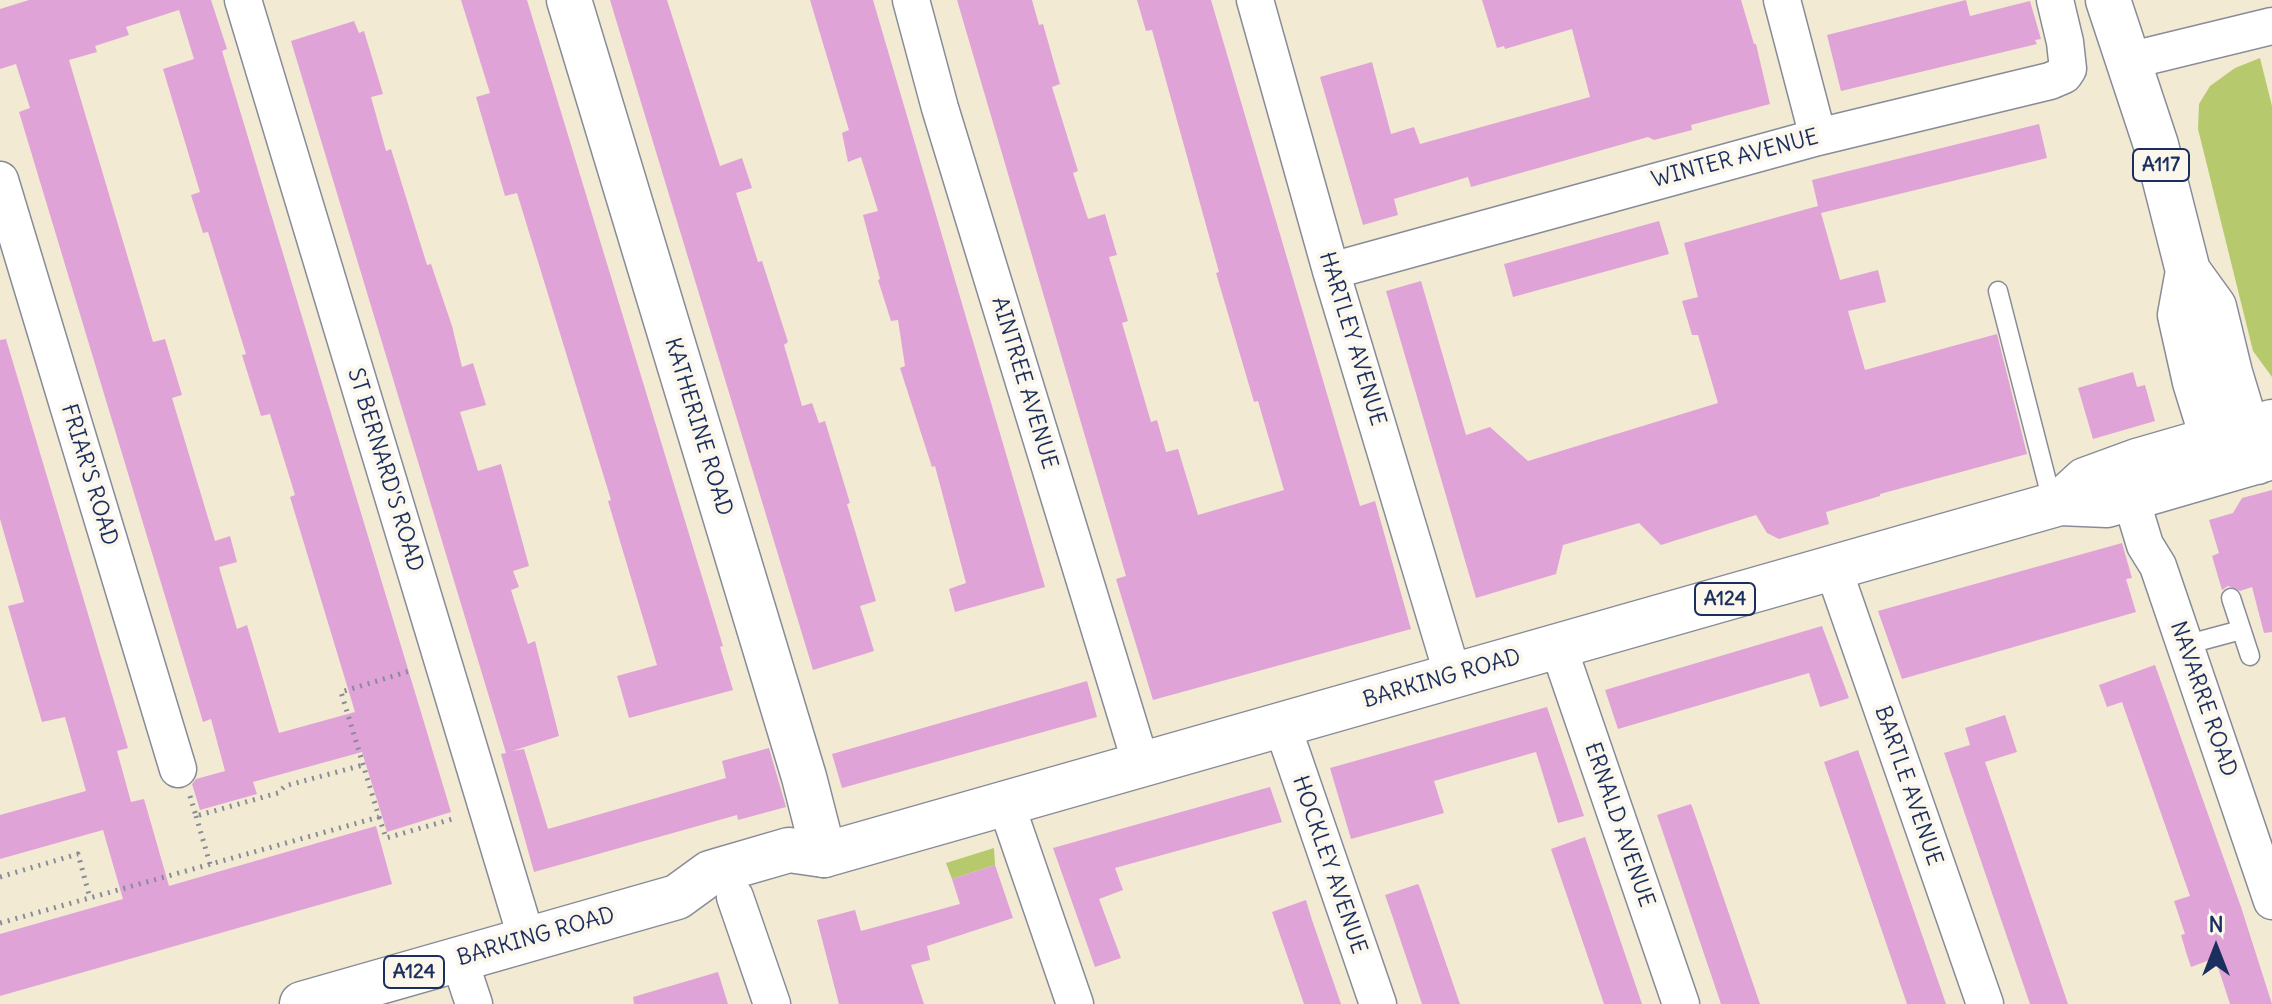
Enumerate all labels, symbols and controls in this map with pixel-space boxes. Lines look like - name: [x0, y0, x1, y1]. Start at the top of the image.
- street label: WINTER AVENUE: [1649, 124, 1821, 194]
- road number: A117: [2133, 149, 2189, 181]
- street label: HARTLEY AVENUE: [1313, 249, 1391, 429]
- street label: AINTREE AVENUE: [985, 294, 1063, 472]
- street label: KATHERINE ROAD: [658, 335, 738, 519]
- street label: ST BERNARD'S ROAD: [341, 365, 429, 575]
- street label: FRIAR'S ROAD: [55, 401, 123, 549]
- road number: A124: [1695, 583, 1755, 615]
- street label: NAVARRE ROAD: [2164, 618, 2242, 780]
- street label: BARKING ROAD: [1360, 644, 1524, 714]
- street label: BARTLE AVENUE: [1868, 703, 1948, 869]
- street label: ERNALD AVENUE: [1578, 739, 1660, 911]
- street label: HOCKLEY AVENUE: [1286, 773, 1372, 957]
- street label: BARKING ROAD: [454, 902, 618, 972]
- north arrow: [2176, 908, 2256, 988]
- text: N: [2208, 910, 2224, 938]
- road number: A124: [384, 956, 444, 988]

